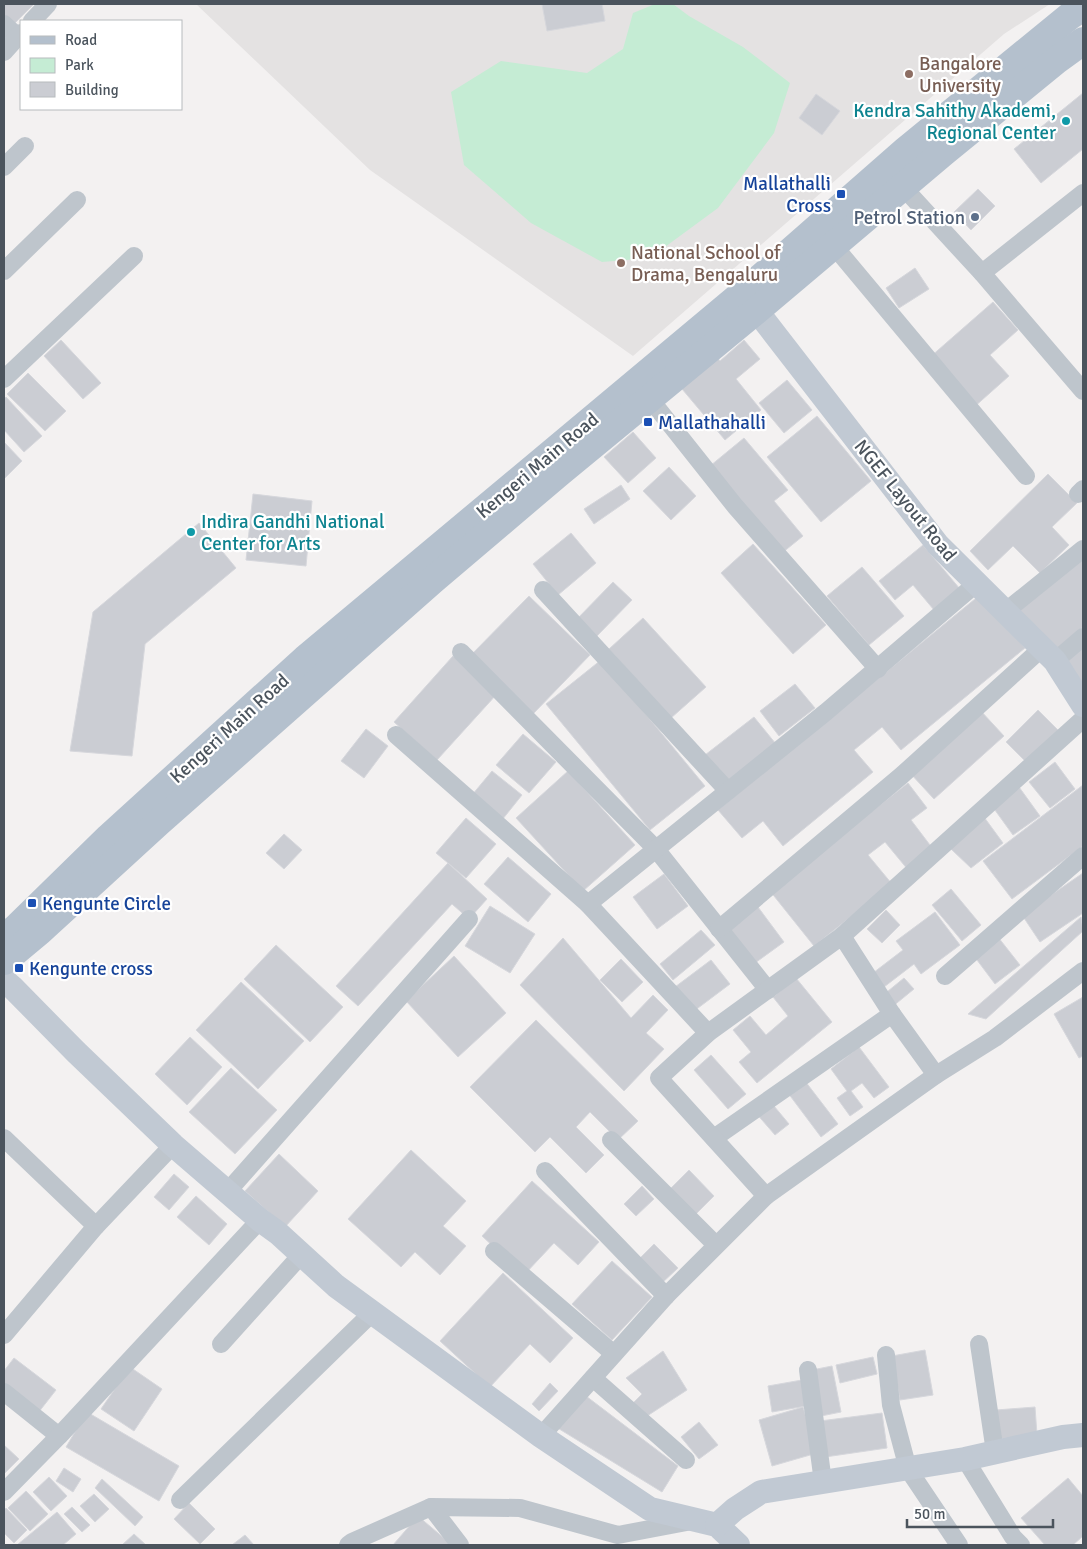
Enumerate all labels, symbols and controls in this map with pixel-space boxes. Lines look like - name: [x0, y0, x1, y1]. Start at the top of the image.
- legend: [20, 20, 182, 110]
- text: Road: [65, 31, 97, 49]
- place label: Bangalore University: [919, 52, 1002, 98]
- text: Park: [65, 56, 94, 74]
- marker: Bangalore University: [903, 68, 915, 80]
- text: Building: [65, 81, 119, 99]
- place label: Kendra Sahithy Akademi, Regional Center: [853, 99, 1056, 145]
- marker: Kendra Sahithy Akademi, Regional Center: [1060, 115, 1072, 127]
- place label: Mallathalli Cross: [743, 172, 831, 218]
- marker: Mallathalli Cross: [835, 188, 847, 200]
- place label: Petrol Station: [853, 206, 965, 230]
- marker: Petrol Station: [969, 211, 981, 223]
- place label: National School of Drama, Bengaluru: [631, 241, 782, 287]
- marker: National School of Drama, Bengaluru: [615, 257, 627, 269]
- street label: Kengeri Main Road: [472, 408, 604, 524]
- place label: Mallathahalli: [658, 411, 766, 435]
- marker: Mallathahalli: [642, 416, 654, 428]
- street label: NGEF Layout Road: [849, 435, 962, 566]
- place label: Indira Gandhi National Center for Arts: [201, 510, 384, 556]
- marker: Indira Gandhi National Center for Arts: [185, 526, 197, 538]
- street label: Kengeri Main Road: [165, 669, 294, 789]
- place label: Kengunte Circle: [42, 892, 171, 916]
- marker: Kengunte Circle: [26, 897, 38, 909]
- place label: Kengunte cross: [29, 957, 153, 981]
- marker: Kengunte cross: [13, 962, 25, 974]
- scale bar: [907, 1496, 1053, 1528]
- text: 50 m: [914, 1505, 945, 1523]

